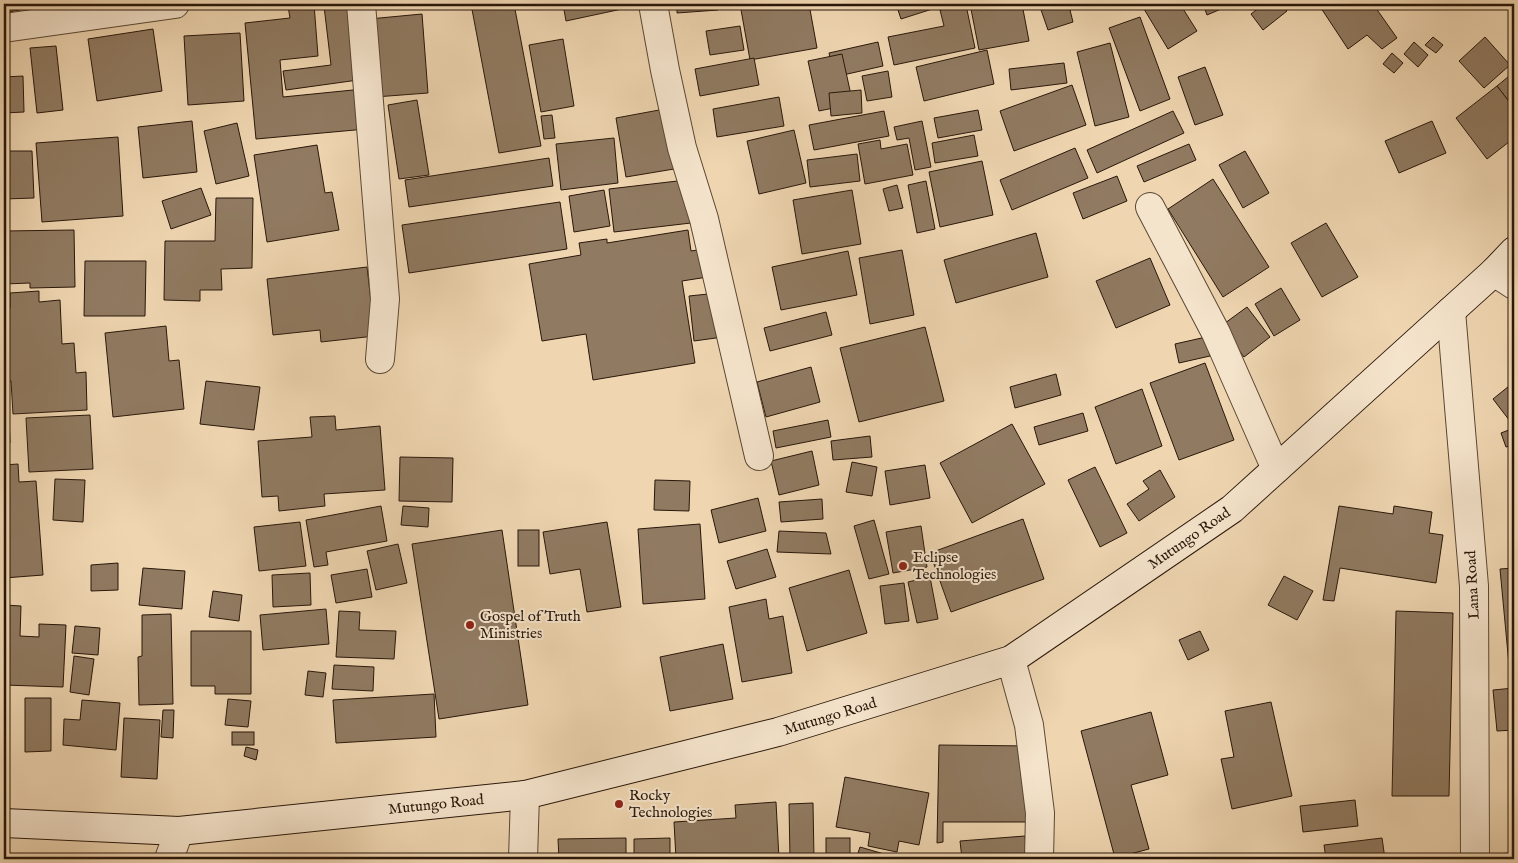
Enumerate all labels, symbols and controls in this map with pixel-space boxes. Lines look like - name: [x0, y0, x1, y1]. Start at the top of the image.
- street label: Mutungo Road: [1145, 503, 1235, 574]
- place label: Eclipse Technologies: [913, 548, 996, 584]
- street label: Lana Road: [1461, 549, 1484, 620]
- marker: Eclipse Technologies: [897, 560, 909, 572]
- place label: Gospel of Truth Ministries: [480, 607, 581, 643]
- marker: Gospel of Truth Ministries: [464, 619, 476, 631]
- street label: Mutungo Road: [781, 693, 880, 740]
- place label: Rocky Technologies: [629, 786, 712, 822]
- street label: Mutungo Road: [387, 790, 486, 819]
- marker: Rocky Technologies: [613, 798, 625, 810]

